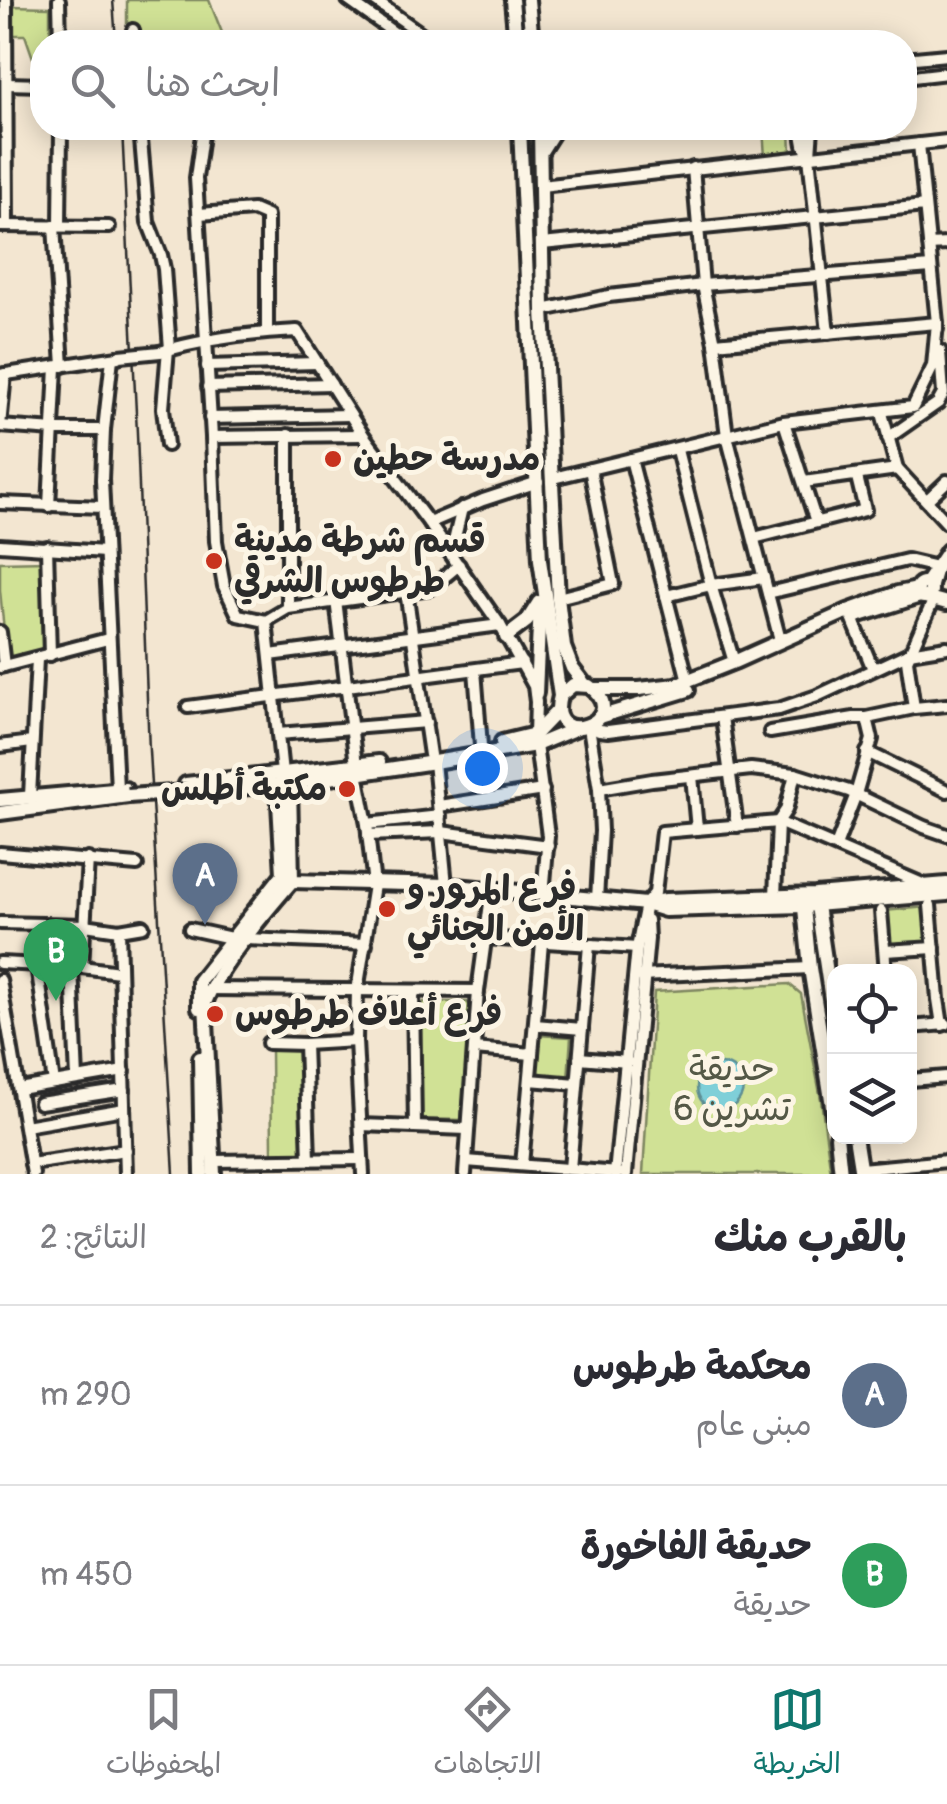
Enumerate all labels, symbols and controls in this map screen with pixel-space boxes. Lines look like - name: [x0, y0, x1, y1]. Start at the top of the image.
- search box: [30, 30, 917, 140]
- icon: search: [65, 58, 120, 113]
- text: ابحث هنا: [145, 60, 280, 108]
- place label: مدرسة حطين: [353, 437, 541, 481]
- marker: مدرسة حطين: [322, 448, 344, 470]
- place label: قسم شرطة مدينة طرطوس الشرقي: [234, 519, 486, 605]
- marker: قسم شرطة مدينة طرطوس الشرقي: [203, 550, 225, 572]
- your location: [457, 743, 508, 794]
- place label: مكتبة أطلس: [161, 766, 327, 811]
- marker: مكتبة أطلس: [336, 778, 358, 800]
- pin: A: [172, 842, 238, 925]
- place label: فرع المرور و الأمن الجنائي: [404, 867, 584, 959]
- marker: فرع المرور و الأمن الجنائي: [376, 898, 398, 920]
- pin: B: [23, 918, 88, 1001]
- map controls: [827, 964, 917, 1144]
- button: locate: [827, 964, 917, 1054]
- place label: فرع أعلاف طرطوس: [235, 991, 502, 1037]
- marker: فرع أعلاف طرطوس: [204, 1003, 226, 1025]
- park label: حديقة 6 تشرين: [673, 1047, 791, 1131]
- button: layers: [827, 1054, 917, 1144]
- text: بالقرب منك: [714, 1212, 907, 1264]
- text: النتائج: 2: [40, 1218, 147, 1258]
- text: محكمة طرطوس: [573, 1343, 812, 1391]
- text: 290 m: [40, 1375, 132, 1415]
- text: A: [864, 1375, 885, 1415]
- text: مبنى عام: [695, 1405, 812, 1445]
- text: حديقة الفاخورة: [580, 1523, 812, 1571]
- text: 450 m: [40, 1555, 133, 1595]
- text: B: [865, 1555, 884, 1595]
- text: حديقة: [734, 1585, 812, 1625]
- tab: المحفوظات: [106, 1682, 221, 1788]
- tab: الاتجاهات: [433, 1682, 542, 1788]
- tab: الخريطة: [754, 1682, 841, 1788]

